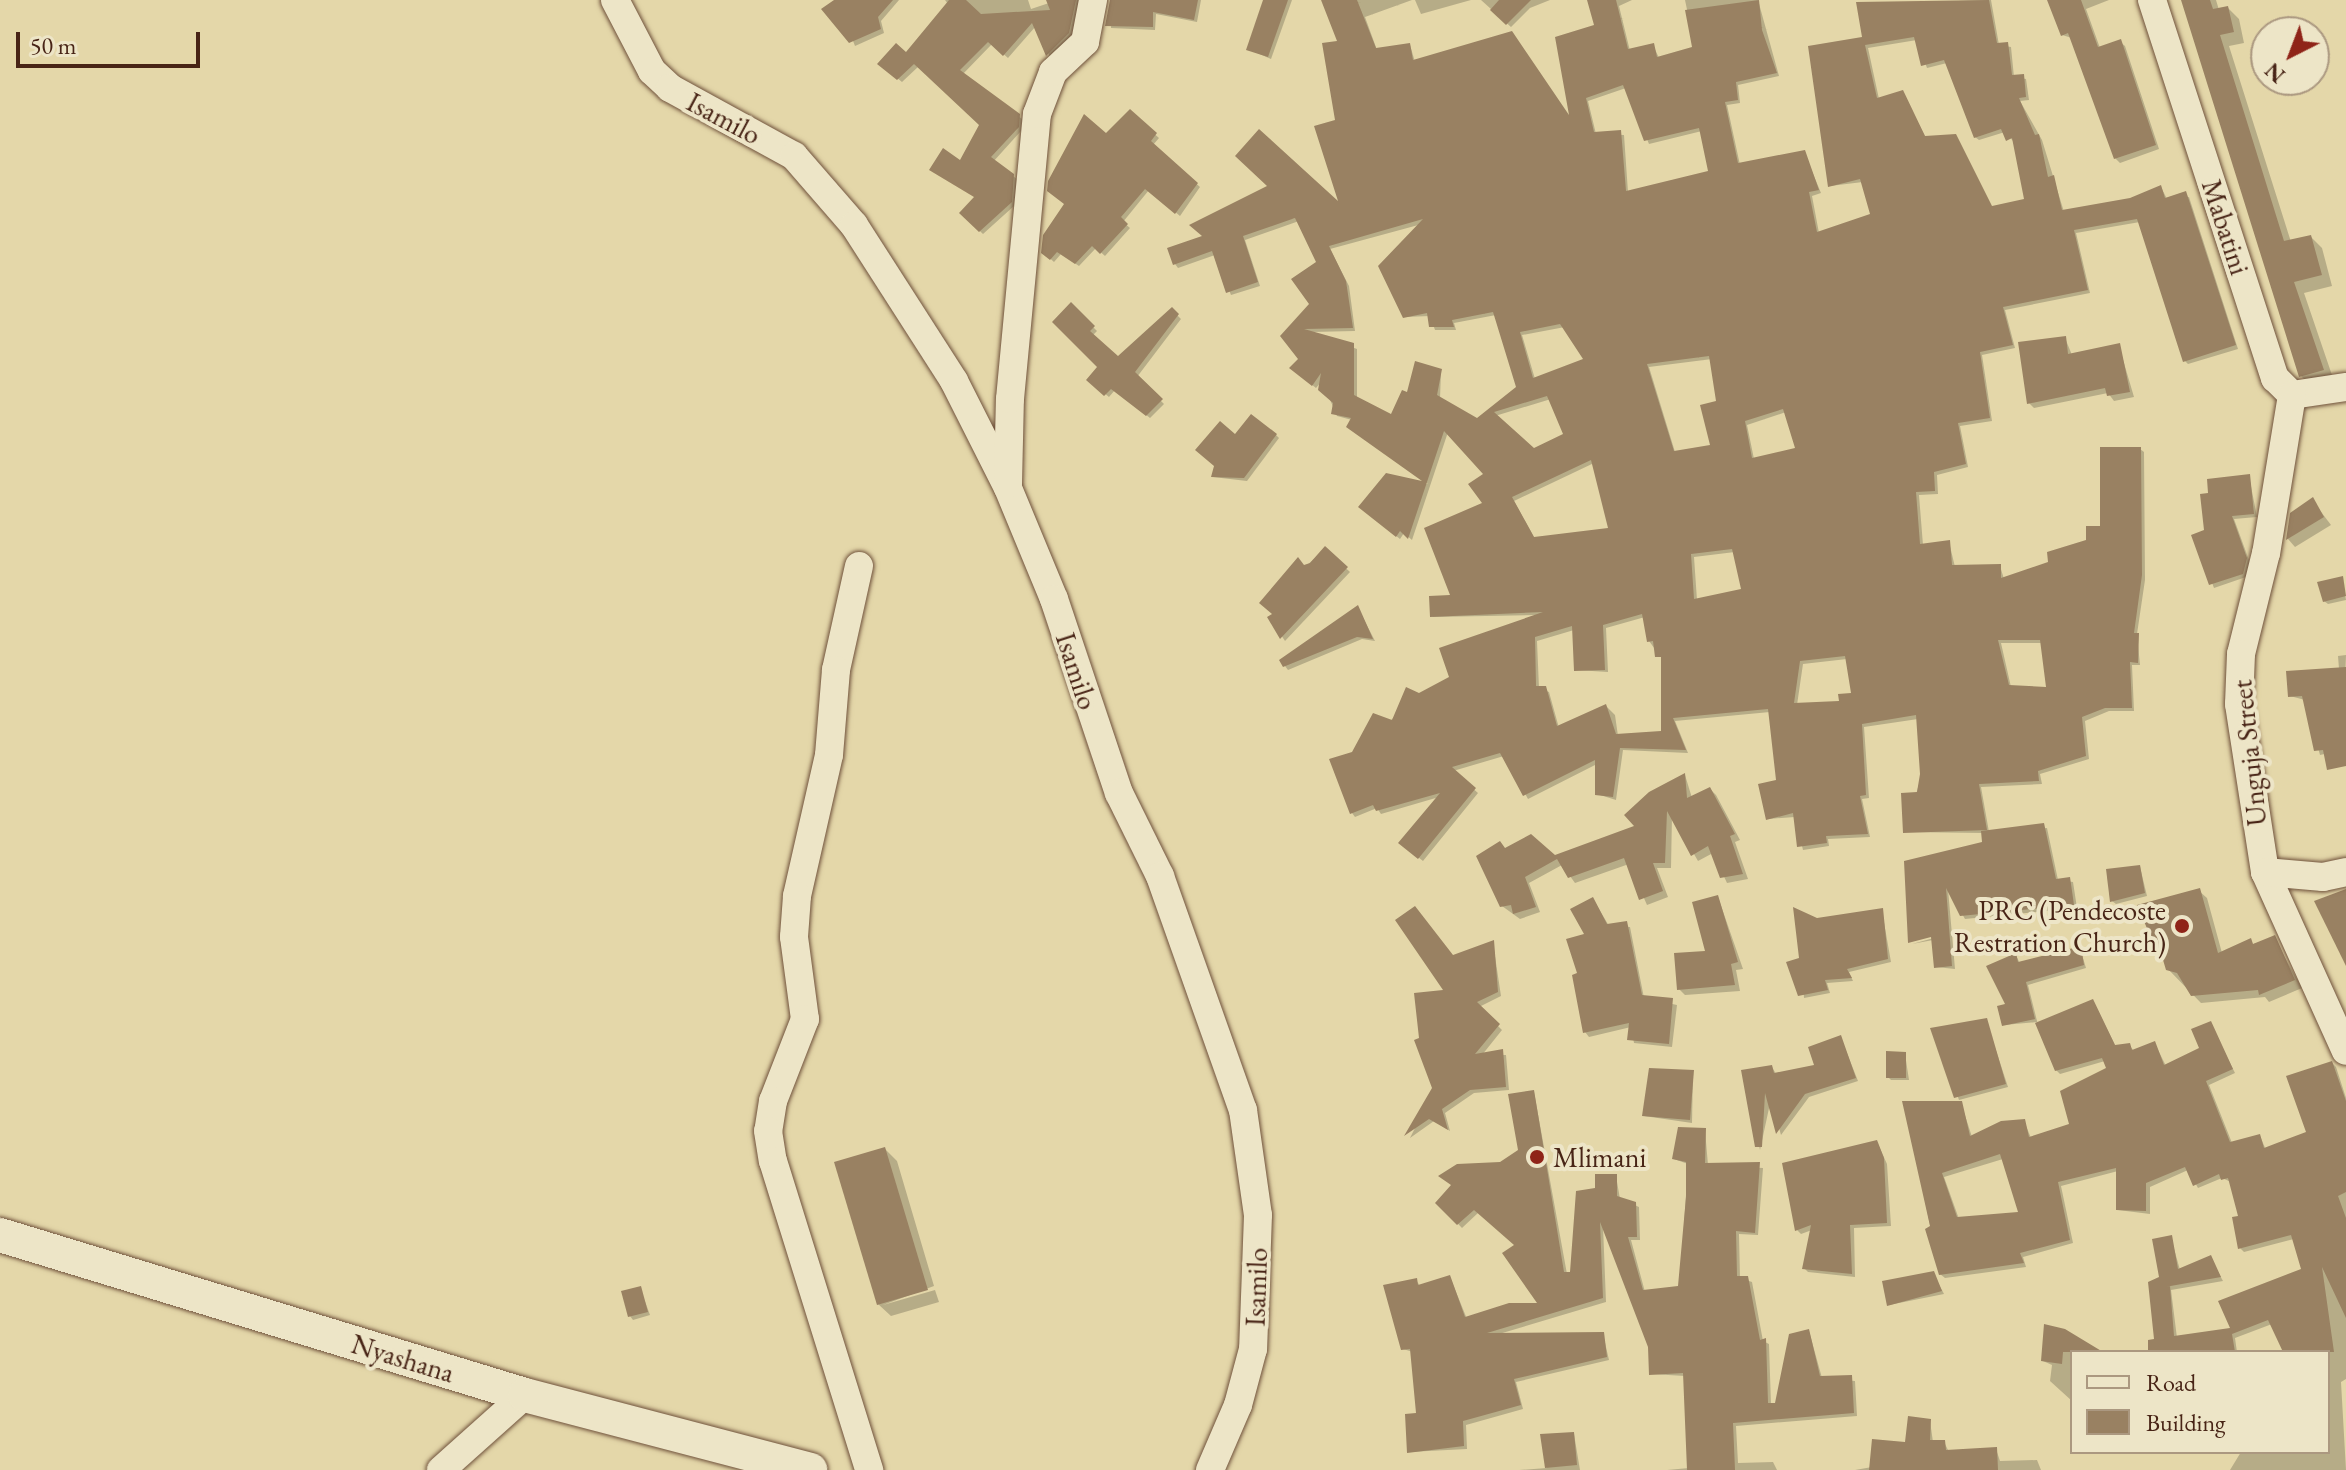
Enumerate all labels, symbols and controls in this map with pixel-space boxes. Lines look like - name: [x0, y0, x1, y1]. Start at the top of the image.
- scale bar: [20, 16, 204, 66]
- north arrow: [2250, 16, 2330, 96]
- text: 50 m: [30, 30, 77, 61]
- text: N: [2259, 56, 2291, 89]
- street label: Isamilo: [681, 85, 767, 151]
- street label: Mabatini: [2195, 175, 2257, 279]
- street label: Isamilo: [1049, 628, 1105, 714]
- street label: Unguja Street: [2225, 678, 2273, 828]
- place label: PRC (Pendecoste Restration Church): [1954, 893, 2166, 959]
- marker: PRC (Pendecoste Restration Church): [2173, 917, 2191, 935]
- place label: Mlimani: [1553, 1140, 1646, 1174]
- marker: Mlimani: [1528, 1148, 1546, 1166]
- street label: Isamilo: [1238, 1247, 1274, 1327]
- street label: Nyashana: [348, 1326, 458, 1390]
- legend: [2070, 1350, 2330, 1454]
- text: Road: [2146, 1367, 2196, 1398]
- text: Building: [2146, 1407, 2226, 1438]

